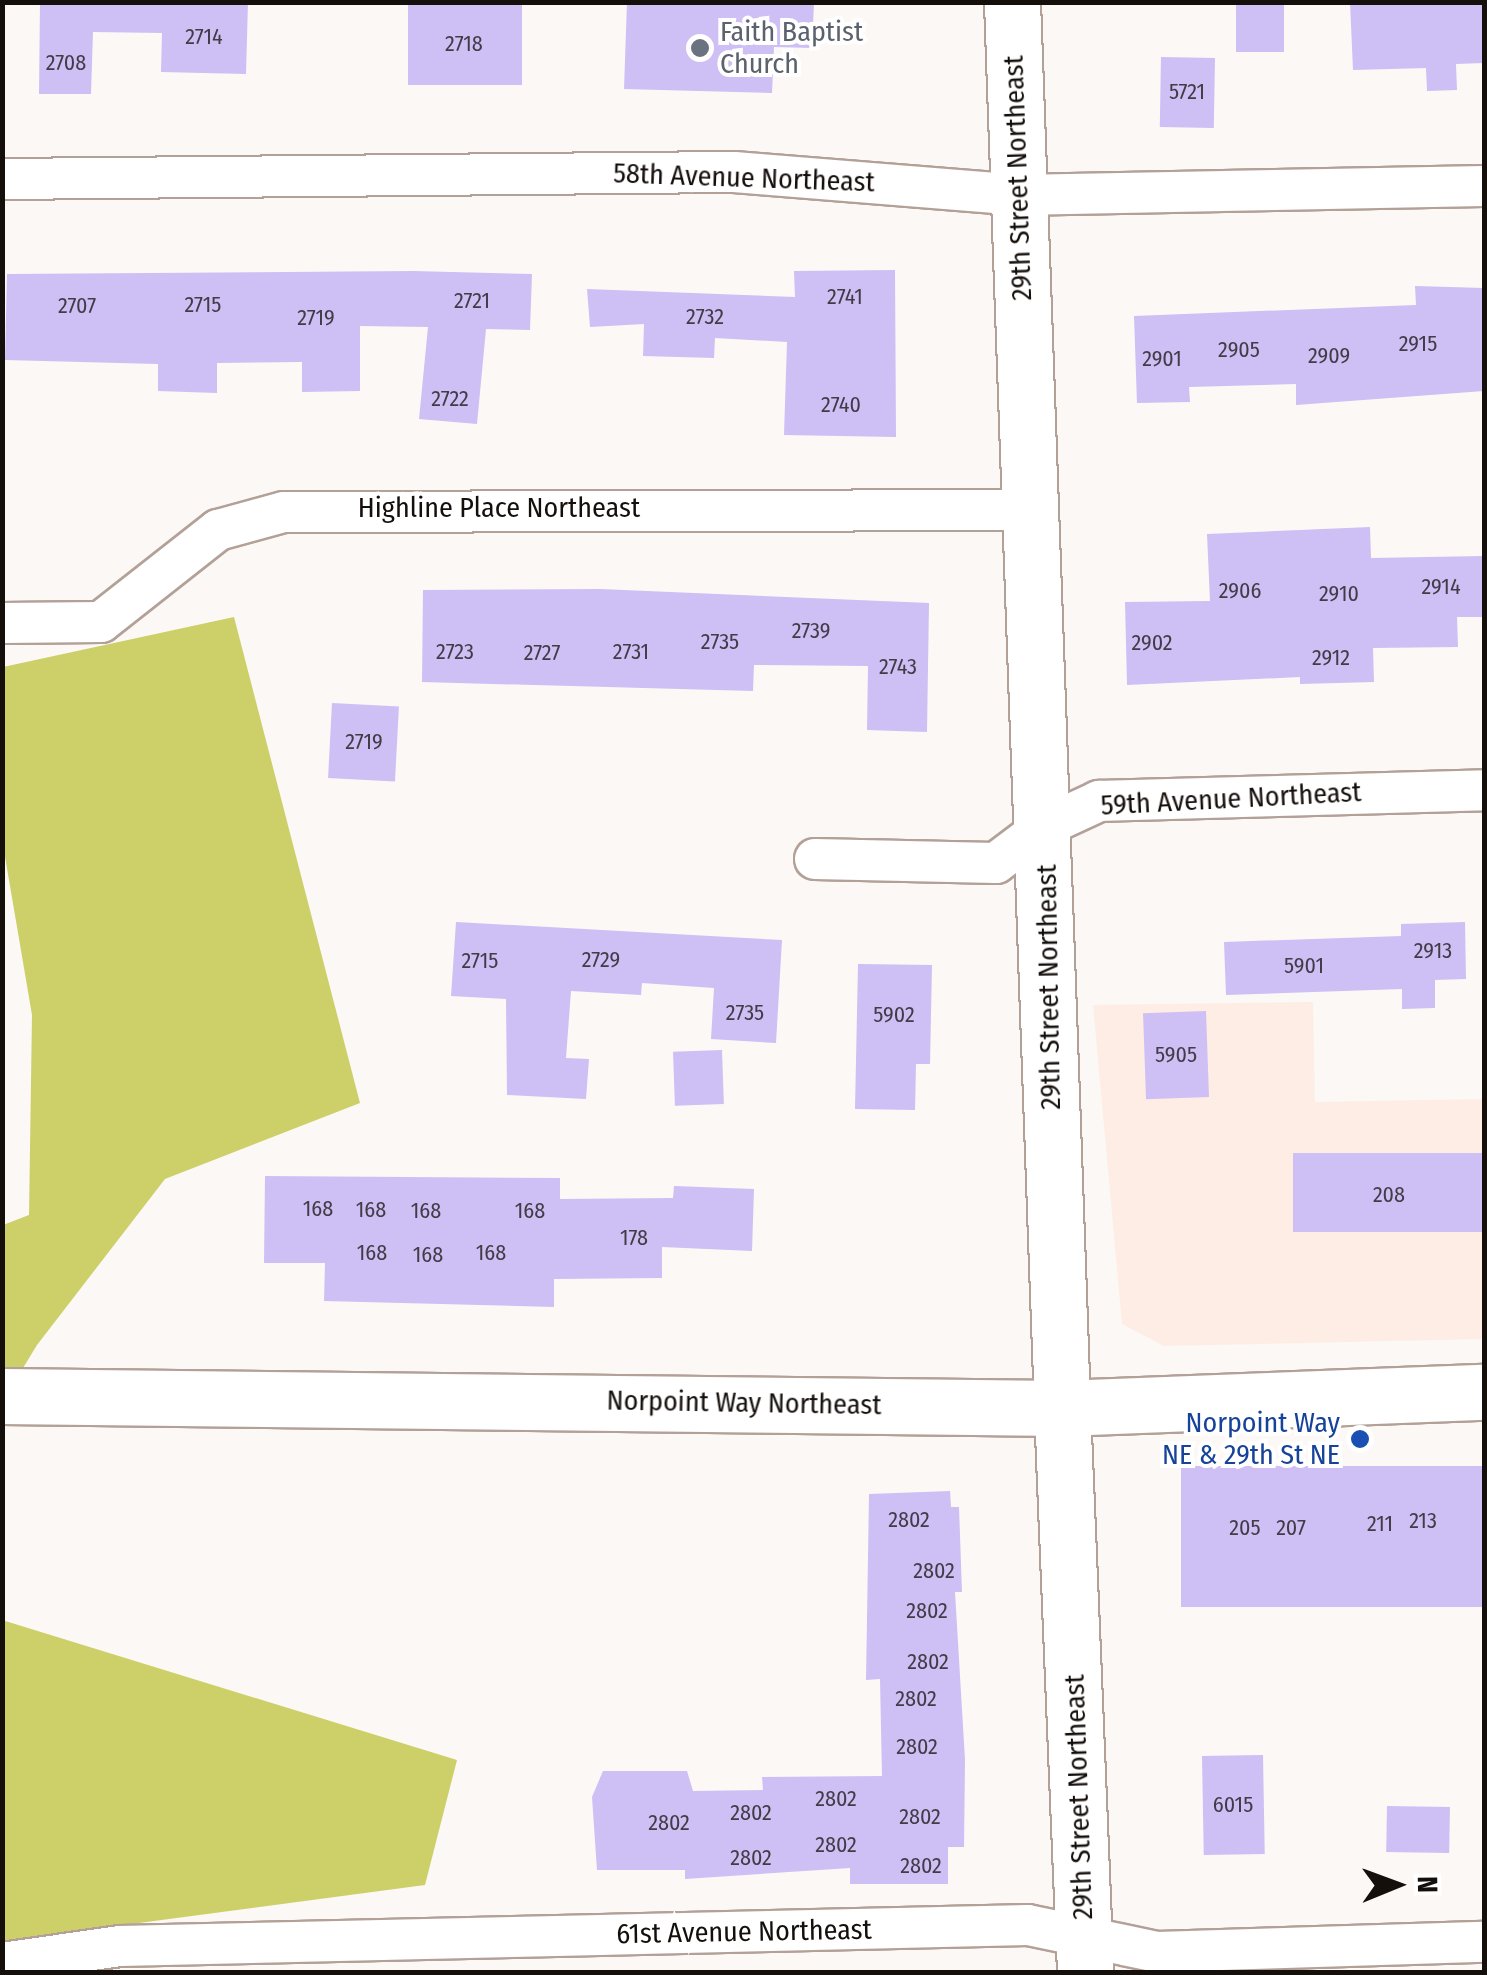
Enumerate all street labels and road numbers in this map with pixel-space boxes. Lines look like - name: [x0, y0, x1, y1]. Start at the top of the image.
- street label: 29th Street Northeast: [997, 55, 1039, 301]
- street label: 58th Avenue Northeast: [613, 157, 875, 199]
- street label: Highline Place Northeast: [358, 491, 640, 525]
- street label: 59th Avenue Northeast: [1100, 775, 1362, 823]
- street label: 29th Street Northeast: [1030, 864, 1068, 1110]
- street label: Norpoint Way Northeast: [606, 1384, 882, 1422]
- street label: 29th Street Northeast: [1058, 1674, 1100, 1920]
- street label: 61st Avenue Northeast: [616, 1913, 872, 1951]

